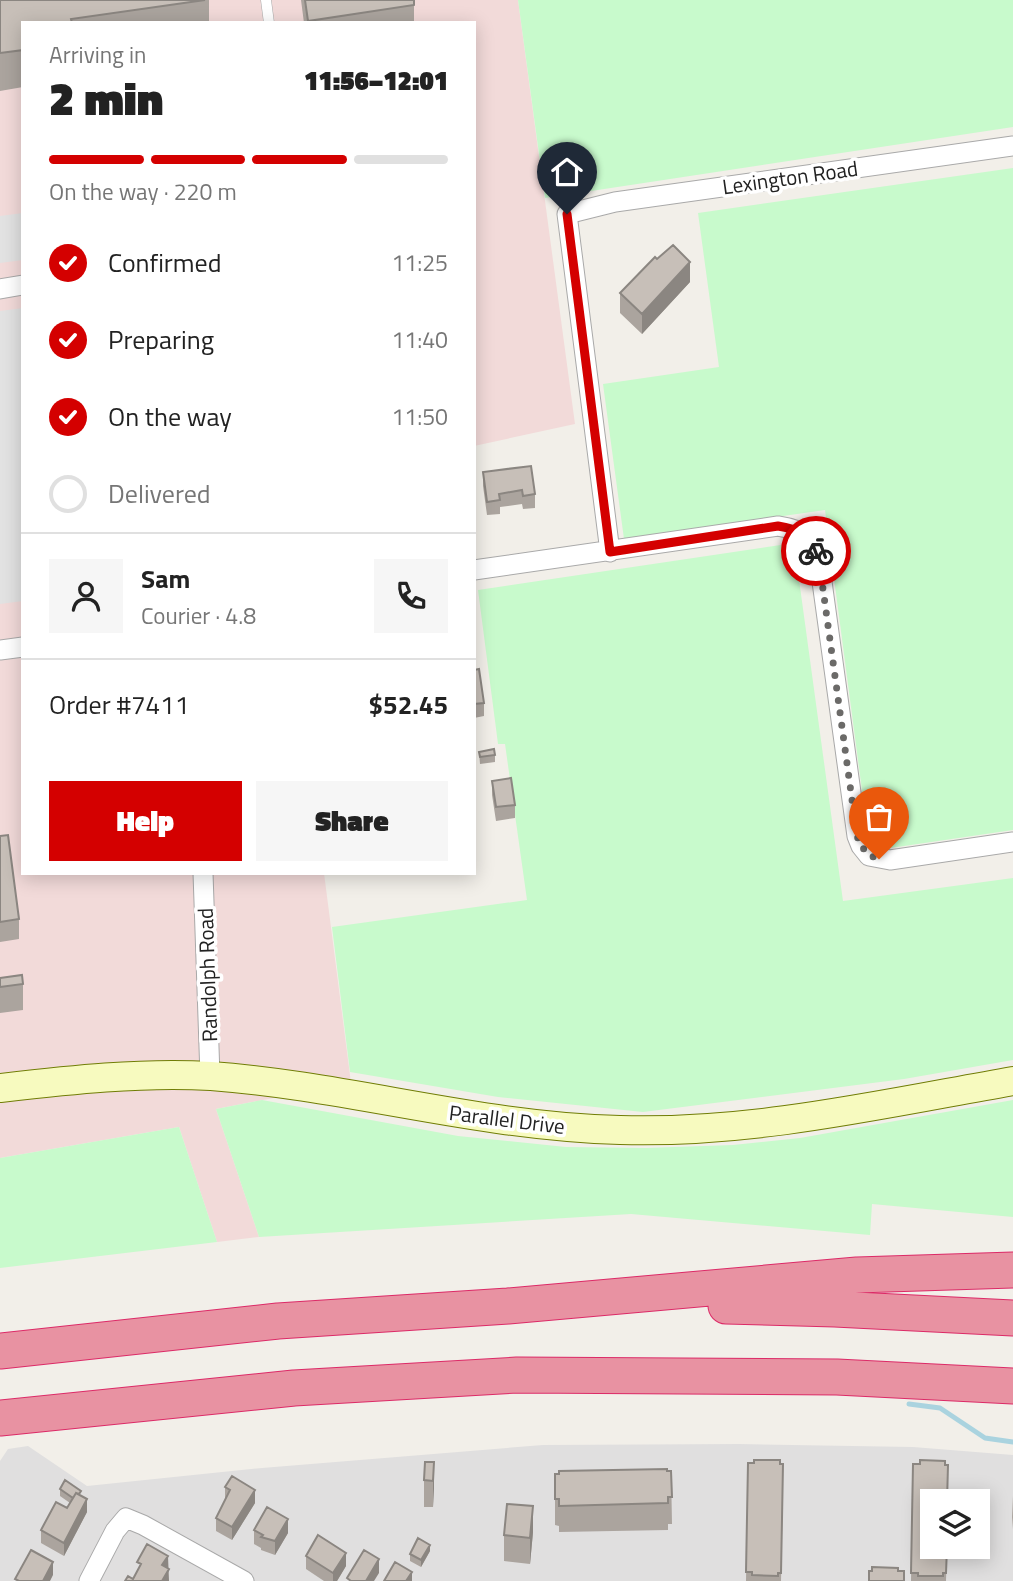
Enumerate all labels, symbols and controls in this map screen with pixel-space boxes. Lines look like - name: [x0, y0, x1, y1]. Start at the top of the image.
- text: Arriving in: [49, 37, 146, 72]
- text: 11:56–12:01: [304, 61, 448, 100]
- text: 2 min: [49, 63, 163, 133]
- pin: [537, 142, 597, 214]
- street label: Lexington Road: [720, 152, 860, 202]
- icon: home: [548, 153, 586, 191]
- text: On the way · 220 m: [49, 174, 237, 209]
- text: Confirmed: [108, 243, 222, 282]
- icon: check: [49, 244, 87, 282]
- text: 11:25: [391, 245, 448, 280]
- text: Preparing: [108, 320, 214, 359]
- icon: check: [49, 321, 87, 359]
- text: 11:40: [391, 322, 448, 357]
- text: On the way: [108, 397, 232, 436]
- icon: check: [49, 398, 87, 436]
- text: 11:50: [391, 399, 448, 434]
- text: Delivered: [108, 474, 211, 513]
- courier: [781, 516, 851, 586]
- icon: bike: [797, 532, 835, 570]
- button: person: [49, 559, 123, 633]
- text: Sam: [141, 559, 190, 598]
- button: phone: [374, 559, 448, 633]
- text: Courier · 4.8: [141, 598, 256, 633]
- text: Order #7411: [49, 685, 189, 724]
- text: $52.45: [369, 685, 448, 724]
- button: Help: [49, 781, 242, 861]
- button: Share: [256, 781, 448, 861]
- pin: [849, 787, 909, 859]
- icon: bag: [860, 798, 898, 836]
- street label: Randolph Road: [189, 907, 225, 1043]
- street label: Parallel Drive: [447, 1096, 567, 1142]
- map controls: [920, 1489, 990, 1559]
- button: layers: [920, 1489, 990, 1559]

